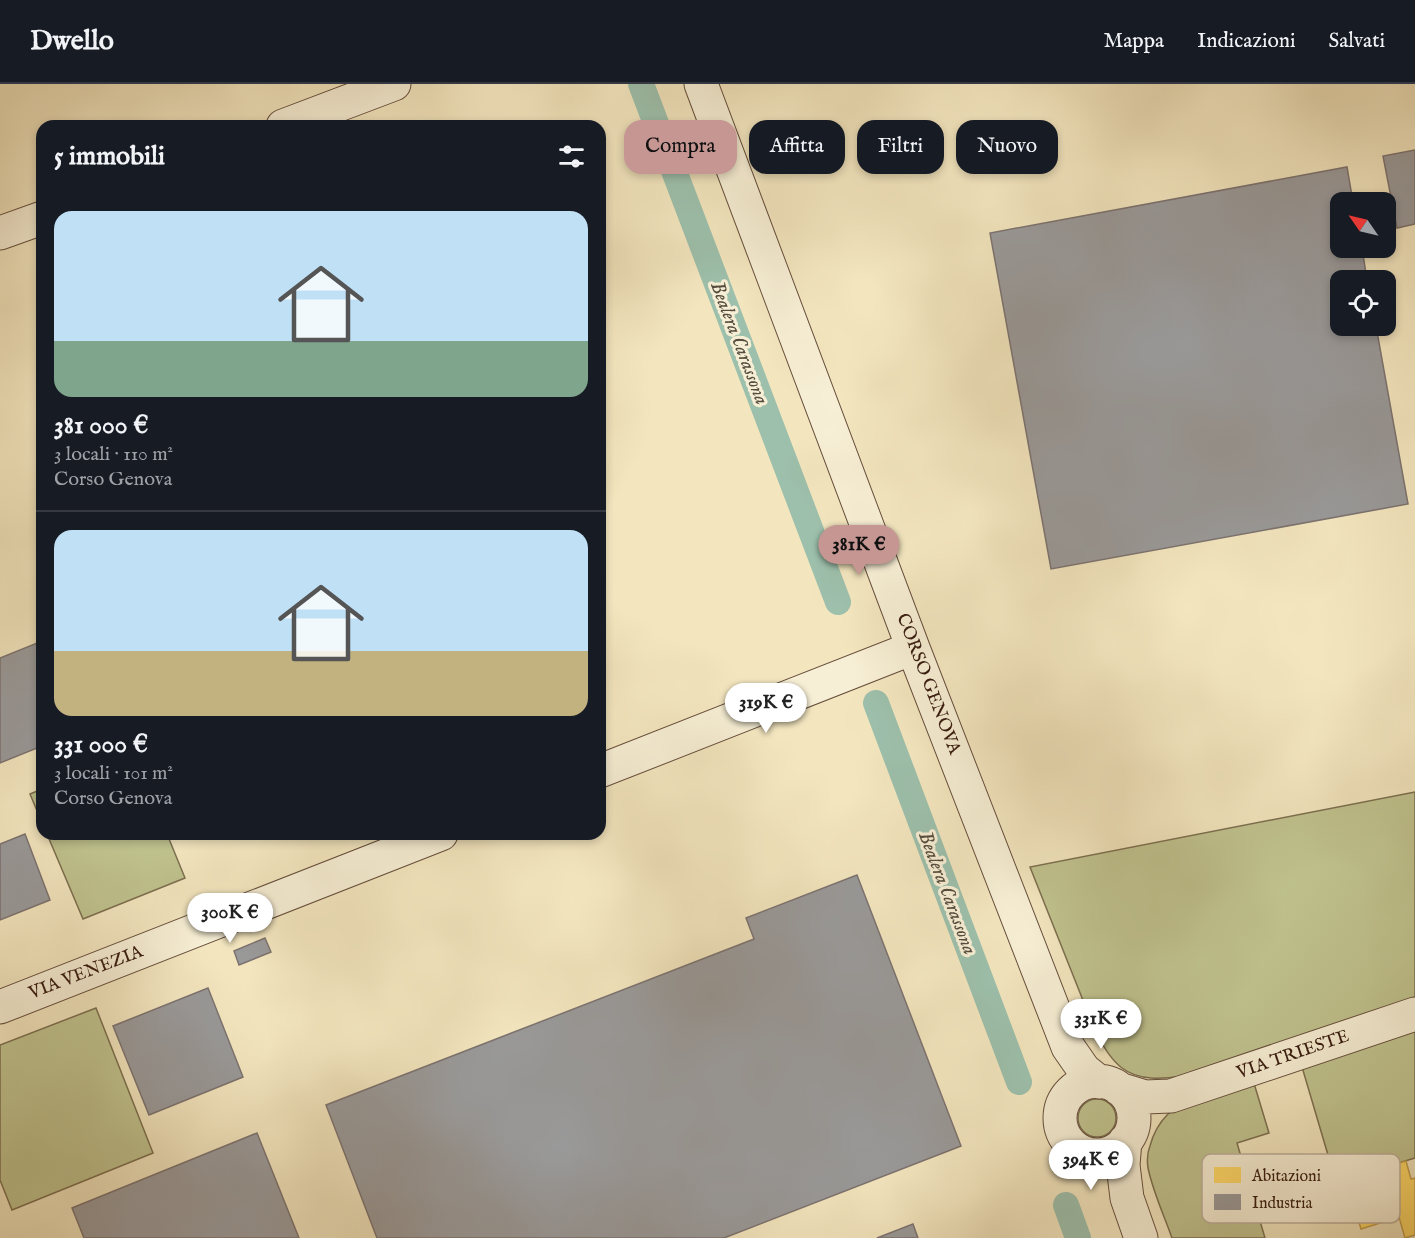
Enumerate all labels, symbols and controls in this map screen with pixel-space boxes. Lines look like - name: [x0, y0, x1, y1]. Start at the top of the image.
- text: Dwello: [30, 24, 114, 59]
- text: Mappa: [1104, 28, 1164, 55]
- text: Indicazioni: [1197, 28, 1296, 55]
- text: Salvati: [1329, 28, 1385, 55]
- chip: Compra: [624, 120, 737, 174]
- chip: Affitta: [749, 120, 845, 174]
- chip: Filtri: [857, 120, 944, 174]
- chip: Nuovo: [956, 120, 1058, 174]
- text: 5 immobili: [54, 140, 165, 173]
- icon: filters: [555, 140, 588, 173]
- north arrow: [1330, 192, 1396, 258]
- map controls: [1330, 192, 1396, 336]
- icon: home: [267, 250, 375, 358]
- button: locate: [1330, 270, 1396, 336]
- water label: Bealera Carassona: [704, 278, 774, 408]
- text: 381 000 €: [54, 409, 149, 442]
- text: 3 locali · 110 m²: [54, 442, 173, 467]
- text: Corso Genova: [54, 467, 172, 492]
- pin: 381K €: [810, 525, 908, 576]
- text: 381K €: [832, 532, 886, 557]
- icon: home: [267, 569, 375, 677]
- street label: CORSO GENOVA: [891, 610, 966, 759]
- pin: 319K €: [717, 683, 815, 734]
- text: 319K €: [739, 690, 793, 715]
- text: 331 000 €: [54, 728, 148, 761]
- text: 3 locali · 101 m²: [54, 761, 173, 786]
- text: Corso Genova: [54, 786, 172, 811]
- water label: Bealera Carassona: [912, 828, 982, 958]
- pin: 300K €: [181, 893, 279, 944]
- text: 300K €: [201, 900, 259, 925]
- street label: VIA VENEZIA: [25, 940, 147, 1006]
- pin: 331K €: [1052, 999, 1150, 1050]
- text: 331K €: [1075, 1006, 1127, 1031]
- street label: VIA TRIESTE: [1233, 1025, 1352, 1085]
- pin: 394K €: [1042, 1140, 1140, 1191]
- text: 394K €: [1063, 1147, 1119, 1172]
- legend: [1202, 1154, 1400, 1223]
- text: Abitazioni: [1251, 1167, 1321, 1187]
- text: Industria: [1252, 1194, 1313, 1214]

